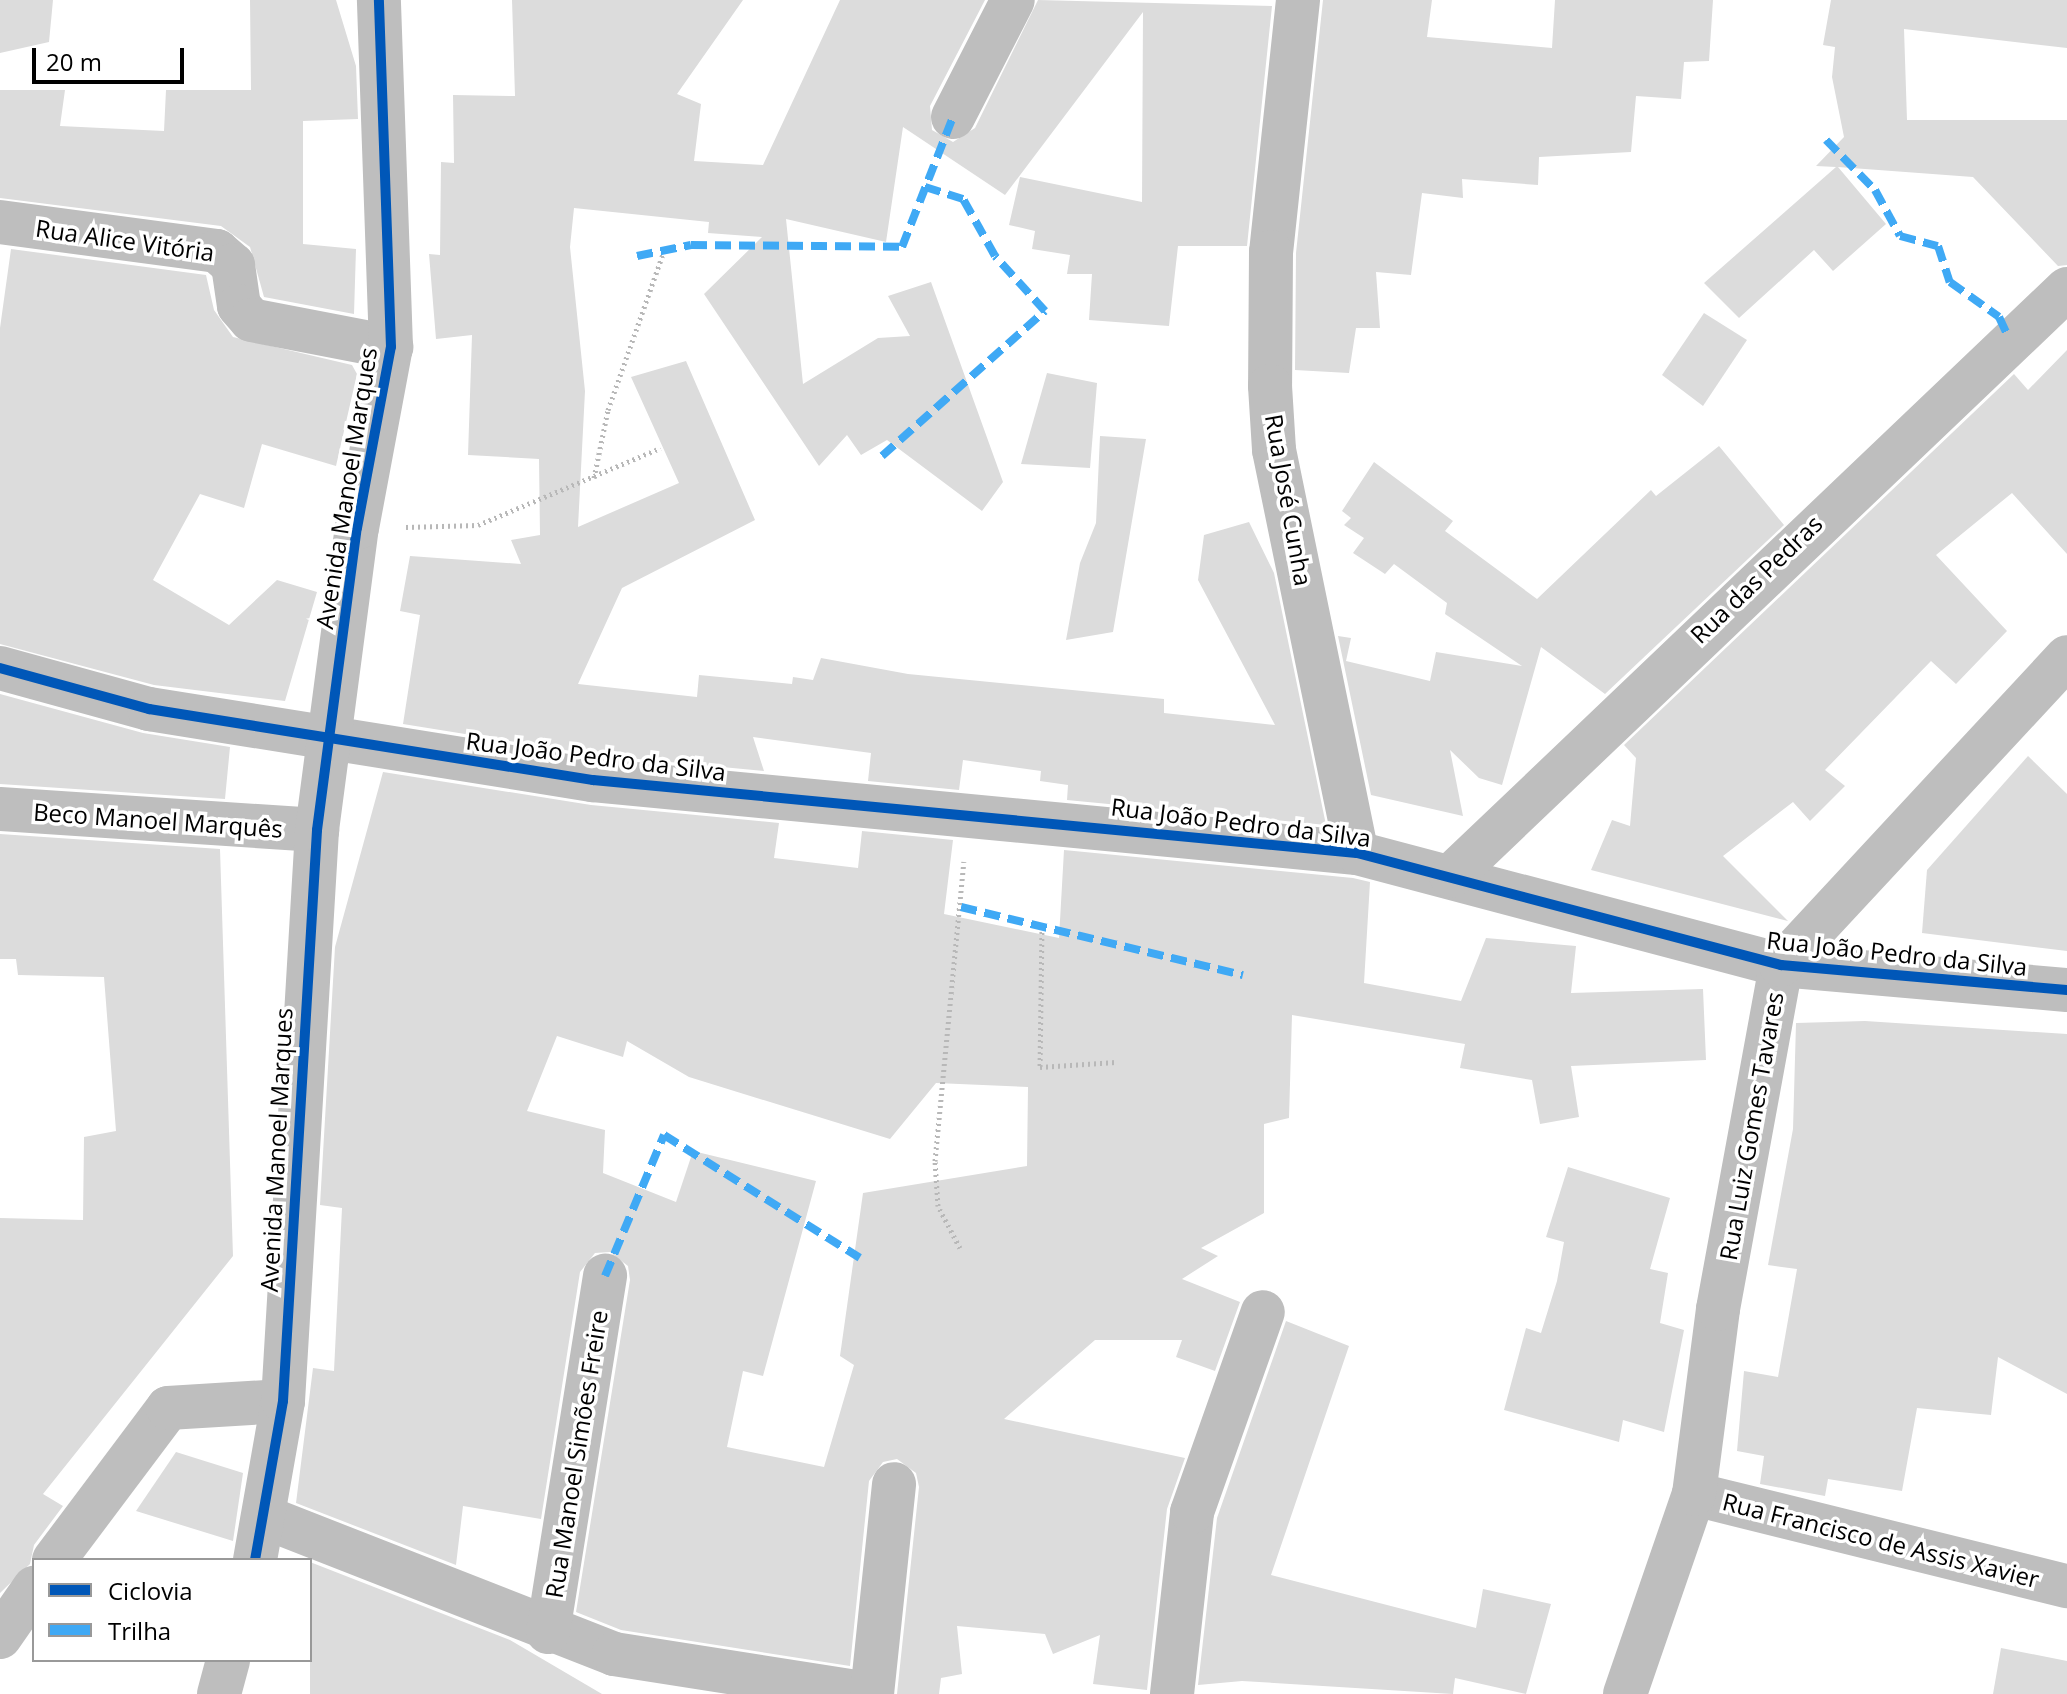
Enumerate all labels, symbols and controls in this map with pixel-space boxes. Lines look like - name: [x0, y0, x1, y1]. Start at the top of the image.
- scale bar: [36, 32, 188, 82]
- text: 20 m: [46, 45, 102, 78]
- street label: Rua Alice Vitória: [34, 213, 216, 267]
- street label: Avenida Manoel Marques: [310, 345, 382, 631]
- street label: Rua José Cunha: [1260, 412, 1318, 588]
- street label: Rua das Pedras: [1684, 509, 1828, 649]
- street label: Rua João Pedro da Silva: [464, 726, 728, 786]
- street label: Rua João Pedro da Silva: [1109, 792, 1373, 852]
- street label: Beco Manoel Marquês: [32, 797, 284, 843]
- street label: Rua João Pedro da Silva: [1765, 925, 2029, 981]
- street label: Rua Luiz Gomes Tavares: [1713, 990, 1789, 1262]
- street label: Avenida Manoel Marques: [254, 1007, 298, 1293]
- street label: Rua Manoel Simões Freire: [539, 1308, 613, 1600]
- street label: Rua Francisco de Assis Xavier: [1720, 1487, 2042, 1593]
- legend: [32, 1558, 312, 1662]
- text: Ciclovia: [108, 1574, 193, 1607]
- text: Trilha: [108, 1614, 171, 1647]

